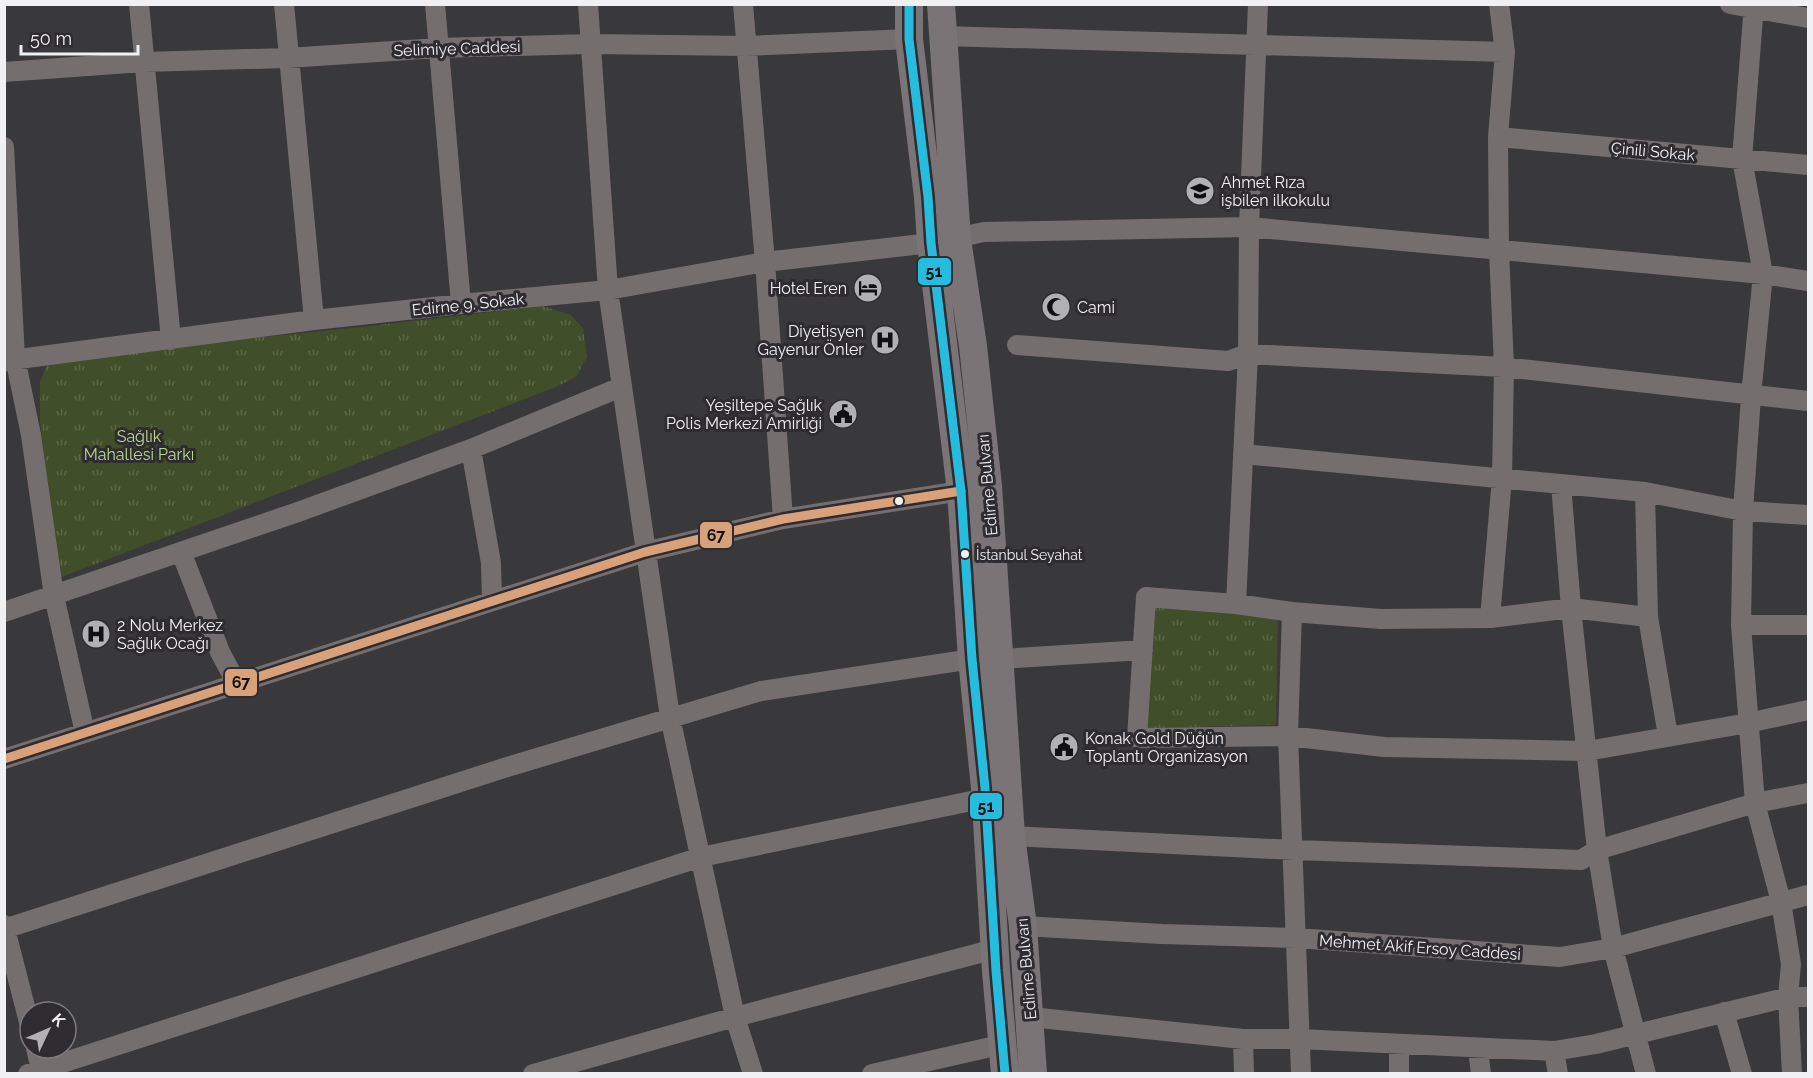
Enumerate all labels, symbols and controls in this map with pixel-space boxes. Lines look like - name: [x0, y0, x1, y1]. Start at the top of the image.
- scale bar: [21, 18, 138, 56]
- text: 50 m: [30, 28, 72, 49]
- street label: Selimiye Caddesi: [393, 37, 521, 60]
- street label: Çinili Sokak: [1610, 138, 1696, 165]
- place label: Ahmet Rıza işbilen ilkokulu: [1221, 173, 1330, 210]
- school or university icon: Ahmet Rıza işbilen ilkokulu: [1184, 175, 1216, 207]
- line badge: 51: [917, 257, 952, 286]
- text: 51: [926, 262, 942, 281]
- hotel icon: Hotel Eren: [852, 272, 884, 304]
- place label: Hotel Eren: [770, 279, 847, 298]
- street label: Edirne 9. Sokak: [411, 289, 526, 320]
- mosque icon: Cami: [1040, 291, 1072, 323]
- place label: Cami: [1077, 298, 1115, 317]
- place label: Diyetisyen Gayenur Önler: [758, 322, 864, 359]
- hospital icon: Diyetisyen Gayenur Önler: [869, 324, 901, 356]
- place label: Yeşiltepe Sağlık Polis Merkezi Amirliği: [666, 396, 823, 433]
- public building icon: Yeşiltepe Sağlık Polis Merkezi Amirliği: [827, 398, 859, 430]
- park label: Sağlık Mahallesi Parkı: [84, 427, 194, 464]
- street label: Edirne Bulvarı: [974, 433, 1001, 536]
- unlabelled marker: [893, 495, 905, 507]
- line badge: 67: [699, 521, 733, 549]
- text: 67: [707, 526, 725, 545]
- place label: İstanbul Seyahat: [976, 545, 1083, 563]
- marker: İstanbul Seyahat: [959, 548, 971, 560]
- place label: 2 Nolu Merkez Sağlık Ocağı: [117, 616, 223, 653]
- hospital icon: 2 Nolu Merkez Sağlık Ocağı: [80, 618, 112, 650]
- line badge: 67: [224, 668, 258, 697]
- text: 67: [232, 673, 250, 692]
- place label: Konak Gold Düğün Toplantı Organizasyon: [1085, 729, 1248, 766]
- public building icon: Konak Gold Düğün Toplantı Organizasyon: [1048, 731, 1080, 763]
- line badge: 51: [969, 792, 1003, 820]
- text: 51: [978, 797, 994, 816]
- street label: Edirne Bulvarı: [1013, 917, 1040, 1020]
- street label: Mehmet Akif Ersoy Caddesi: [1318, 931, 1521, 964]
- north arrow: [18, 1000, 78, 1060]
- text: K: [48, 1009, 69, 1031]

